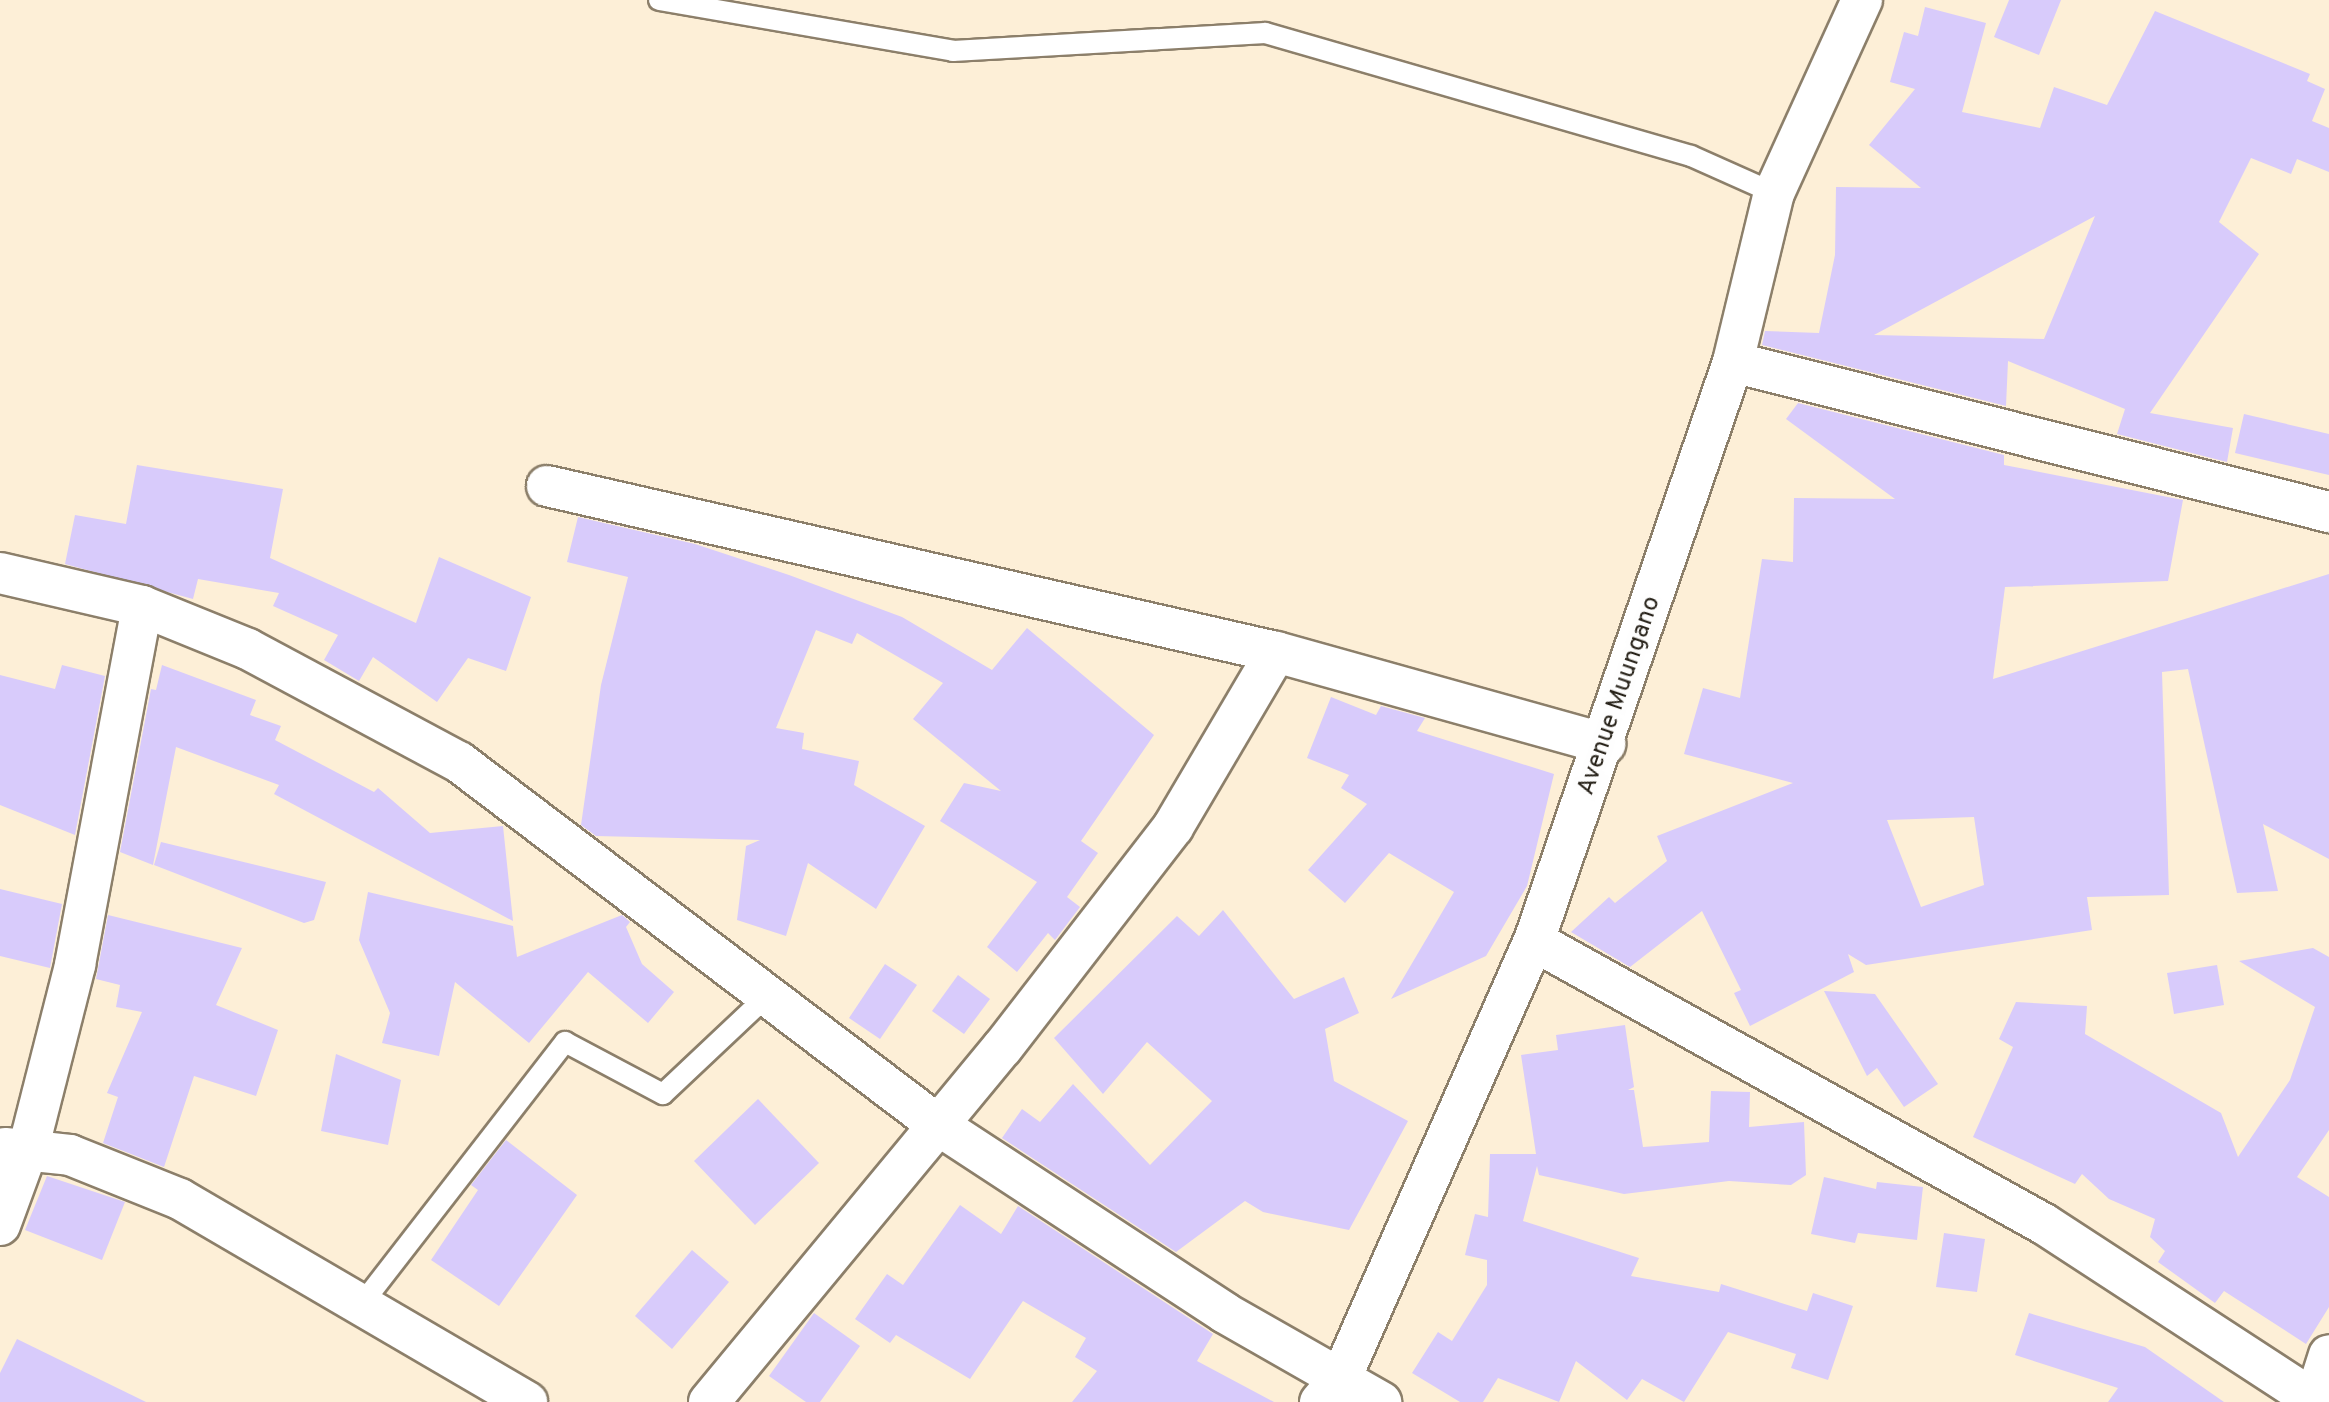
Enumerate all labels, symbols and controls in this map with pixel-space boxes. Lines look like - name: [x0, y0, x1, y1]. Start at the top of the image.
- street label: Avenue Muungano: [1572, 593, 1668, 799]

